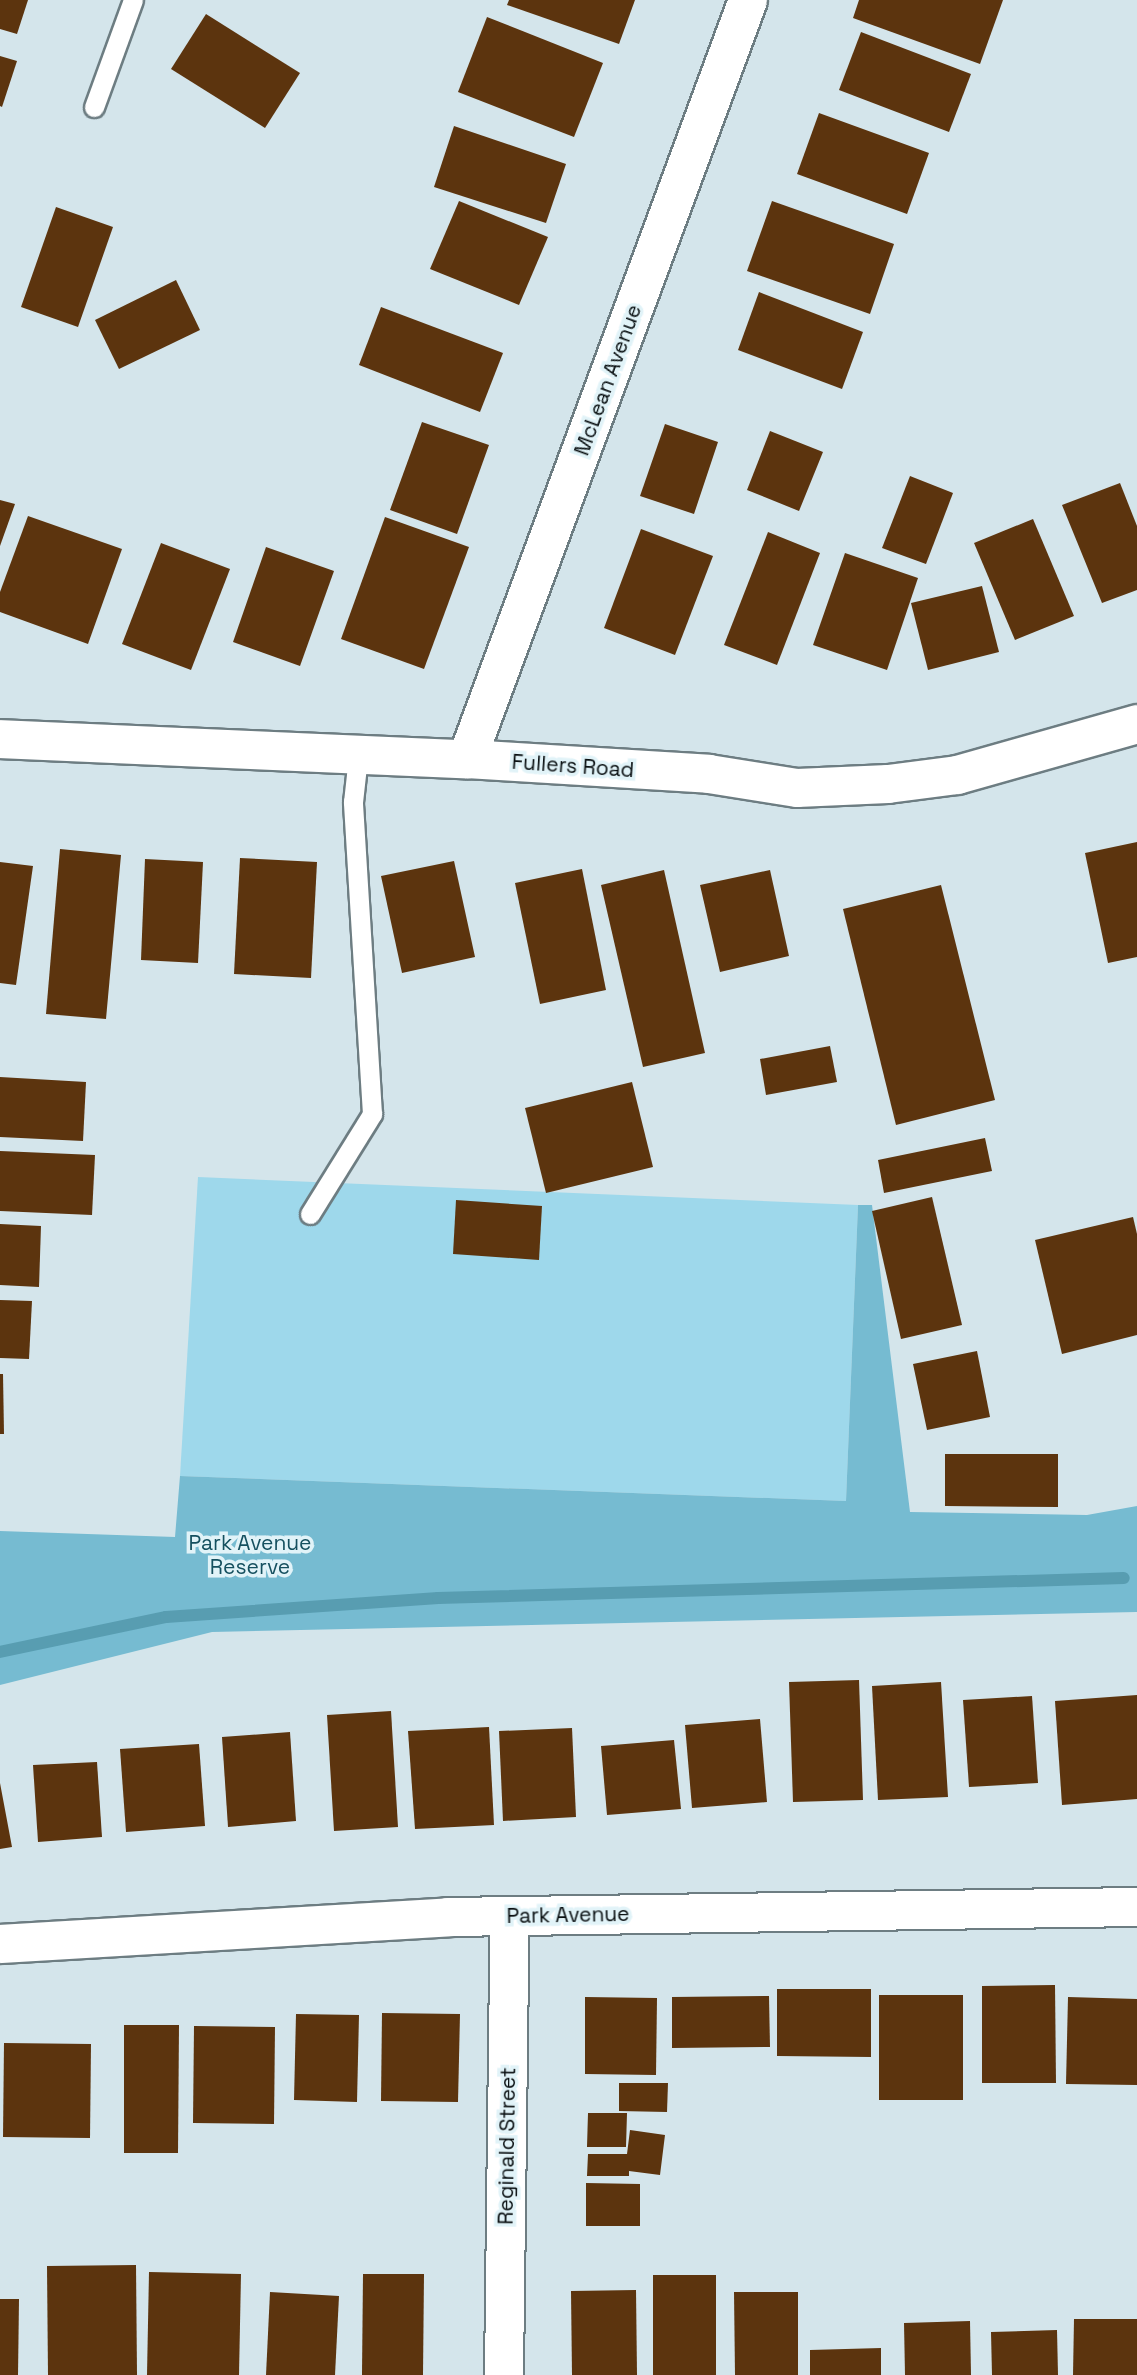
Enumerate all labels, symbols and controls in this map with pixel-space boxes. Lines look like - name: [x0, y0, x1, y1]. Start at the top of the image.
- street label: McLean Avenue: [569, 301, 647, 459]
- street label: Fullers Road: [511, 749, 635, 783]
- park label: Park Avenue Reserve: [188, 1530, 312, 1580]
- street label: Park Avenue: [506, 1901, 630, 1929]
- street label: Reginald Street: [493, 2067, 521, 2225]

